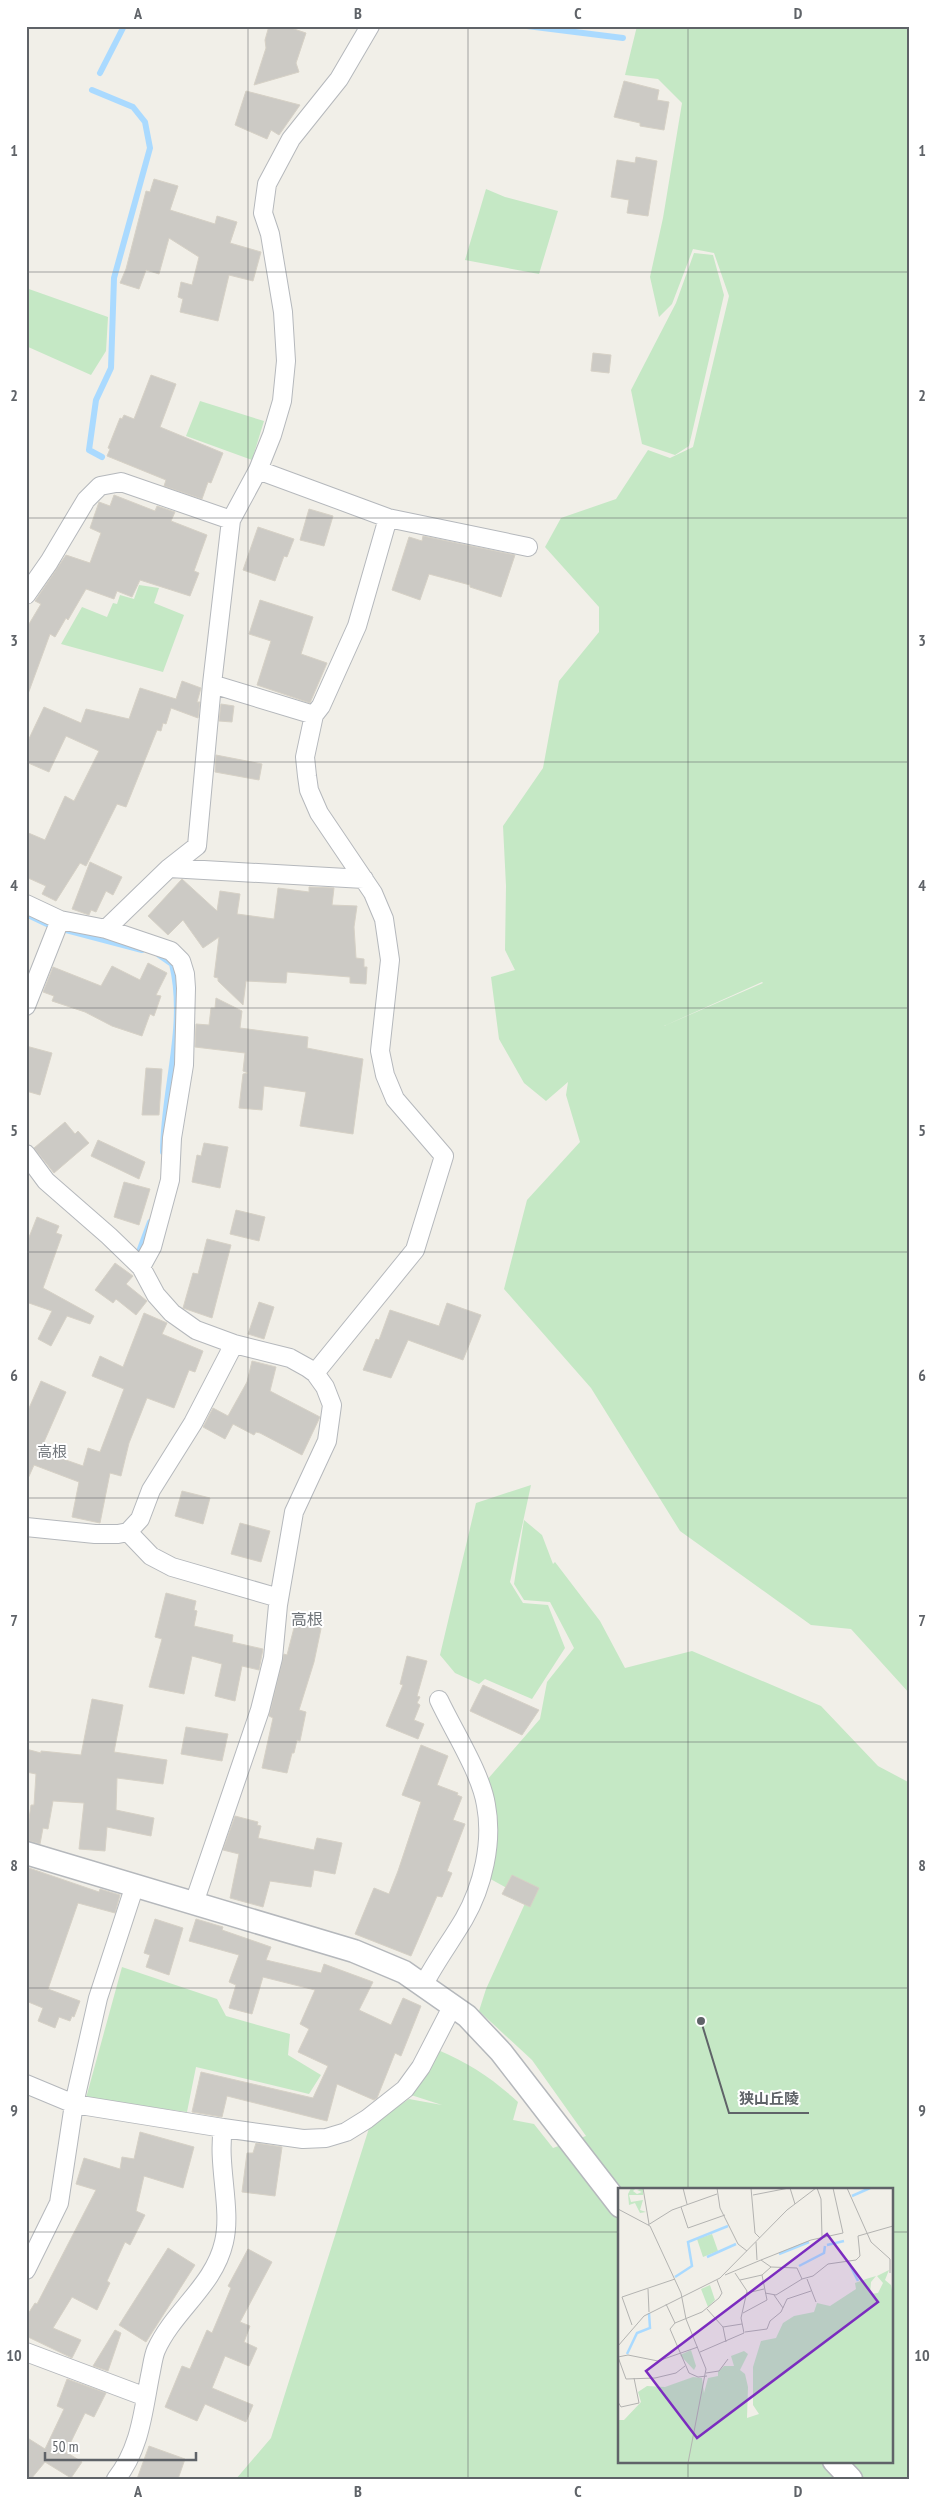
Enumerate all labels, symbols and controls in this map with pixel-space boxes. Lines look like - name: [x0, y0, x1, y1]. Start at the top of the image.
- text: A: [133, 3, 143, 23]
- text: B: [354, 3, 362, 23]
- text: C: [574, 3, 582, 23]
- text: D: [794, 3, 803, 23]
- text: 1: [10, 140, 18, 160]
- text: 1: [918, 140, 926, 160]
- text: 2: [10, 385, 18, 405]
- text: 2: [918, 385, 926, 405]
- text: 3: [10, 630, 18, 650]
- text: 3: [918, 630, 926, 650]
- text: 4: [10, 875, 18, 895]
- text: 4: [918, 875, 926, 895]
- text: 5: [10, 1120, 18, 1140]
- text: 5: [918, 1120, 926, 1140]
- text: 6: [10, 1365, 18, 1385]
- text: 6: [918, 1365, 926, 1385]
- district label: 高根: [37, 1442, 67, 1461]
- district label: 高根: [291, 1609, 323, 1629]
- text: 7: [10, 1610, 18, 1630]
- text: 7: [918, 1610, 926, 1630]
- text: 8: [10, 1855, 18, 1875]
- text: 8: [918, 1855, 926, 1875]
- callout: 狭山丘陵: [729, 2083, 809, 2113]
- text: 狭山丘陵: [739, 2089, 799, 2108]
- text: 9: [10, 2100, 18, 2120]
- text: 9: [918, 2100, 926, 2120]
- inset map: [618, 2188, 894, 2462]
- text: 10: [6, 2345, 22, 2365]
- text: 10: [914, 2345, 930, 2365]
- scale bar: [45, 2430, 196, 2462]
- text: 50 m: [52, 2437, 78, 2456]
- text: A: [133, 2481, 143, 2501]
- text: B: [354, 2481, 362, 2501]
- text: C: [574, 2481, 582, 2501]
- text: D: [794, 2481, 803, 2501]

